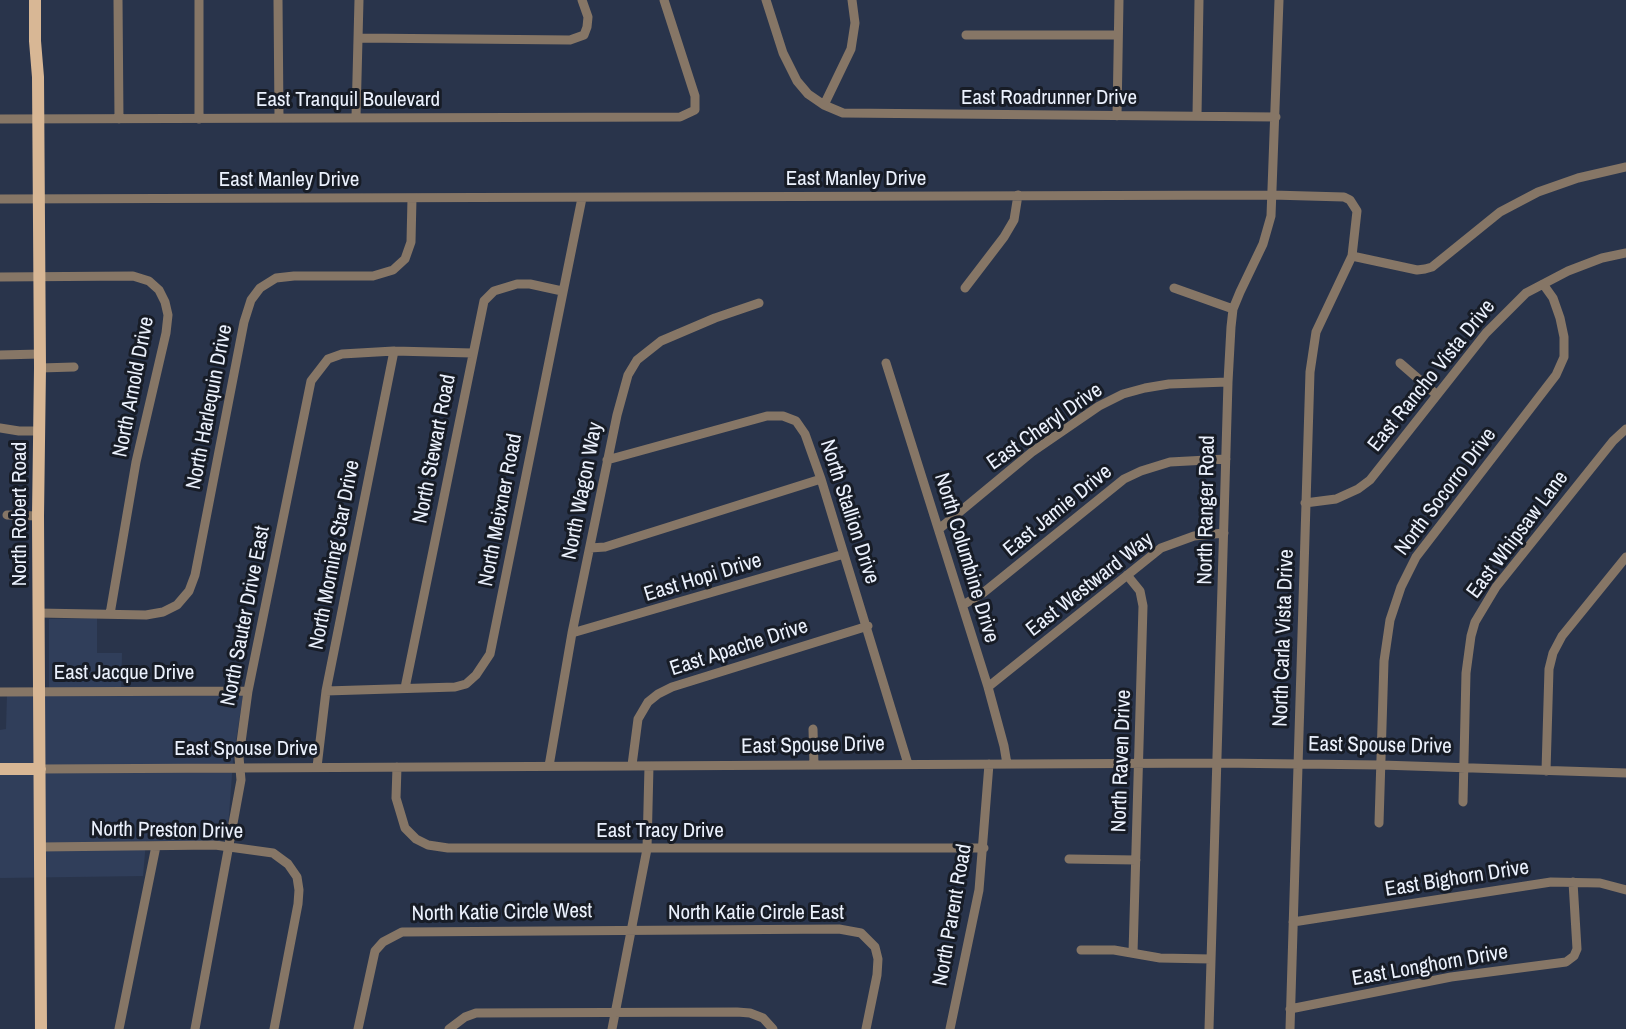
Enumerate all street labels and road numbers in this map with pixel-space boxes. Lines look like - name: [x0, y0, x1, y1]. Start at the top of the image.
- street label: East Roadrunner Drive: [961, 85, 1137, 111]
- street label: East Tranquil Boulevard: [256, 87, 440, 113]
- street label: East Manley Drive: [786, 166, 926, 192]
- street label: East Manley Drive: [219, 167, 359, 193]
- street label: East Rancho Vista Drive: [1363, 295, 1501, 457]
- street label: North Arnold Drive: [108, 315, 160, 459]
- street label: North Harlequin Drive: [182, 322, 238, 492]
- street label: North Stewart Road: [408, 372, 462, 526]
- street label: East Cheryl Drive: [983, 378, 1107, 476]
- street label: North Wagon Way: [557, 420, 609, 562]
- street label: North Socorro Drive: [1390, 423, 1502, 561]
- street label: North Meixner Road: [474, 431, 528, 589]
- street label: North Ranger Road: [1193, 435, 1221, 585]
- street label: North Stallion Drive: [814, 437, 884, 587]
- street label: North Robert Road: [7, 442, 33, 586]
- street label: North Morning Star Drive: [304, 458, 366, 652]
- street label: East Jamie Drive: [999, 460, 1117, 562]
- street label: East Whipsaw Lane: [1462, 466, 1574, 604]
- street label: North Columbine Drive: [928, 470, 1004, 646]
- street label: North Sauter Drive East: [216, 524, 276, 708]
- street label: East Westward Way: [1022, 528, 1158, 642]
- street label: East Hopi Drive: [641, 548, 765, 608]
- street label: North Carla Vista Drive: [1268, 549, 1300, 727]
- street label: East Apache Drive: [667, 614, 811, 682]
- street label: East Jacque Drive: [54, 660, 194, 686]
- street label: North Raven Drive: [1107, 689, 1137, 833]
- street label: East Spouse Drive: [741, 732, 885, 760]
- street label: East Spouse Drive: [1308, 732, 1452, 760]
- street label: East Spouse Drive: [174, 736, 318, 762]
- street label: North Preston Drive: [91, 817, 243, 845]
- street label: East Tracy Drive: [596, 818, 724, 844]
- street label: North Parent Road: [928, 842, 978, 988]
- street label: East Bighorn Drive: [1383, 855, 1531, 903]
- street label: North Katie Circle West: [412, 899, 592, 927]
- street label: North Katie Circle East: [668, 900, 844, 926]
- street label: East Longhorn Drive: [1350, 940, 1510, 992]

